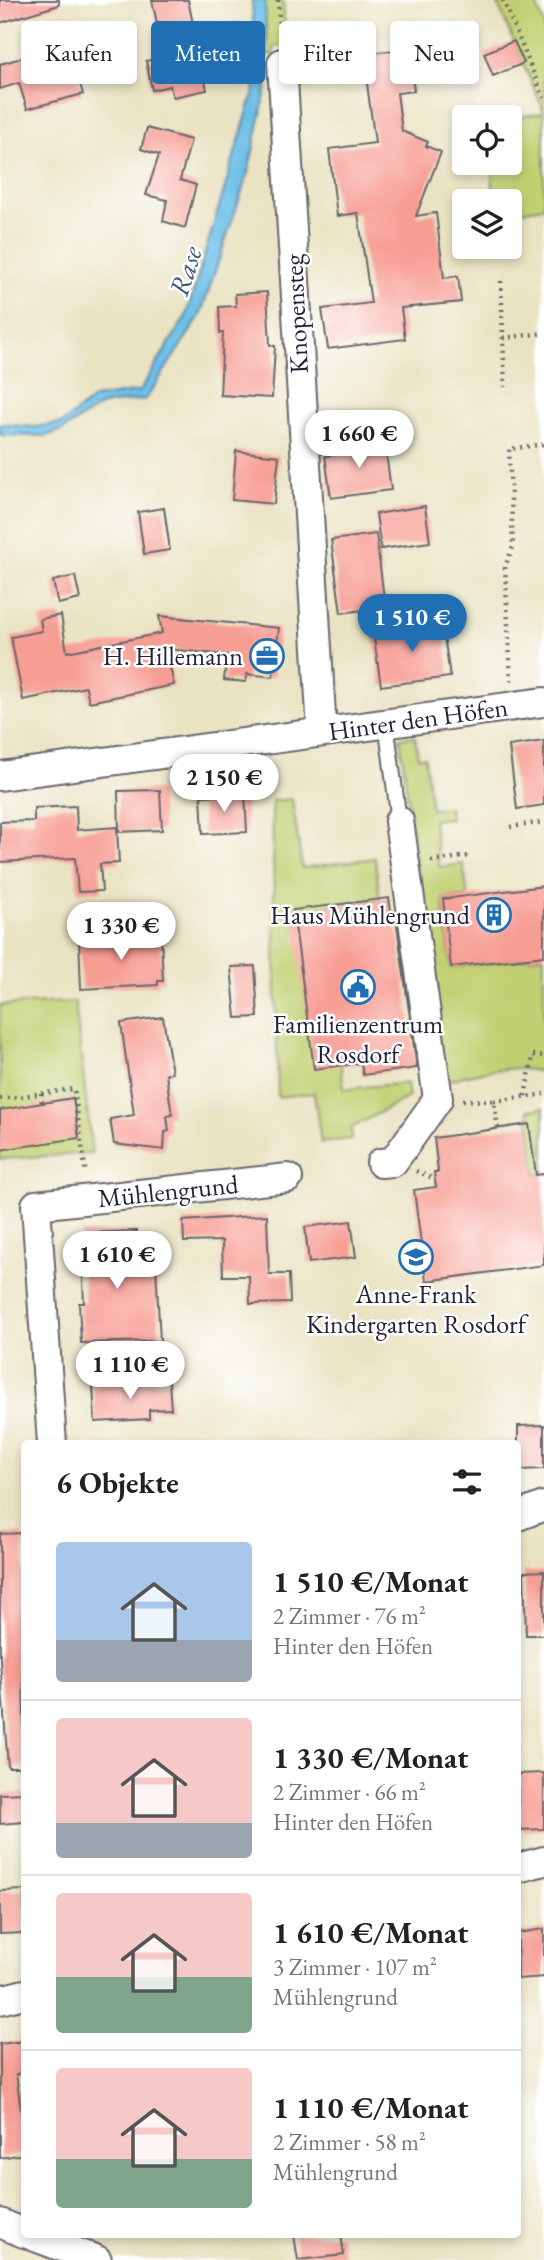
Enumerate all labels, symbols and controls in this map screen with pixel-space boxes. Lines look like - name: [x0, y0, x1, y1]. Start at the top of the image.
- chip: Kaufen: [21, 21, 137, 84]
- chip: Mieten: [151, 21, 265, 84]
- chip: Filter: [279, 21, 376, 84]
- chip: Neu: [390, 21, 479, 84]
- map controls: [452, 105, 522, 259]
- button: locate: [452, 105, 522, 175]
- button: layers: [452, 189, 522, 259]
- water label: Rase: [160, 241, 210, 300]
- street label: Knopensteg: [276, 253, 316, 375]
- pin: 1 660 €: [294, 410, 424, 470]
- text: 1 660 €: [321, 418, 397, 448]
- pin: 1 510 €: [347, 594, 477, 654]
- text: 1 510 €: [374, 602, 450, 632]
- office icon: H. Hillemann: [248, 637, 286, 675]
- place label: H. Hillemann: [103, 639, 243, 673]
- street label: Hinter den Höfen: [326, 690, 510, 748]
- pin: 2 150 €: [159, 754, 289, 814]
- text: 2 150 €: [186, 762, 262, 792]
- building icon: Haus Mühlengrund: [475, 896, 513, 934]
- place label: Haus Mühlengrund: [270, 898, 471, 932]
- pin: 1 330 €: [56, 902, 186, 962]
- text: 1 330 €: [83, 910, 159, 940]
- public building icon: Familienzentrum Rosdorf: [339, 968, 377, 1006]
- place label: Familienzentrum Rosdorf: [273, 1007, 443, 1071]
- street label: Mühlengrund: [96, 1167, 241, 1215]
- pin: 1 610 €: [52, 1232, 182, 1291]
- school or university icon: Anne-Frank Kindergarten Rosdorf: [397, 1238, 435, 1276]
- text: 1 610 €: [79, 1239, 155, 1269]
- place label: Anne-Frank Kindergarten Rosdorf: [306, 1277, 529, 1341]
- pin: 1 110 €: [65, 1342, 195, 1401]
- text: 1 110 €: [92, 1349, 168, 1379]
- text: 6 Objekte: [56, 1463, 179, 1502]
- icon: filters: [448, 1463, 486, 1501]
- text: 1 510 €/Monat: [273, 1562, 468, 1601]
- icon: home: [112, 1570, 196, 1654]
- text: 2 Zimmer · 76 m²: [273, 1601, 426, 1631]
- text: Hinter den Höfen: [273, 1631, 433, 1661]
- text: 1 330 €/Monat: [273, 1738, 468, 1777]
- icon: home: [112, 1746, 196, 1830]
- text: 2 Zimmer · 66 m²: [273, 1777, 426, 1807]
- text: Hinter den Höfen: [273, 1807, 433, 1837]
- text: 1 610 €/Monat: [273, 1913, 468, 1952]
- icon: home: [112, 1921, 196, 2005]
- text: 3 Zimmer · 107 m²: [273, 1952, 437, 1982]
- text: Mühlengrund: [273, 1982, 398, 2012]
- text: 1 110 €/Monat: [273, 2088, 468, 2127]
- icon: home: [112, 2096, 196, 2180]
- text: 2 Zimmer · 58 m²: [273, 2127, 426, 2157]
- text: Mühlengrund: [273, 2157, 398, 2187]

